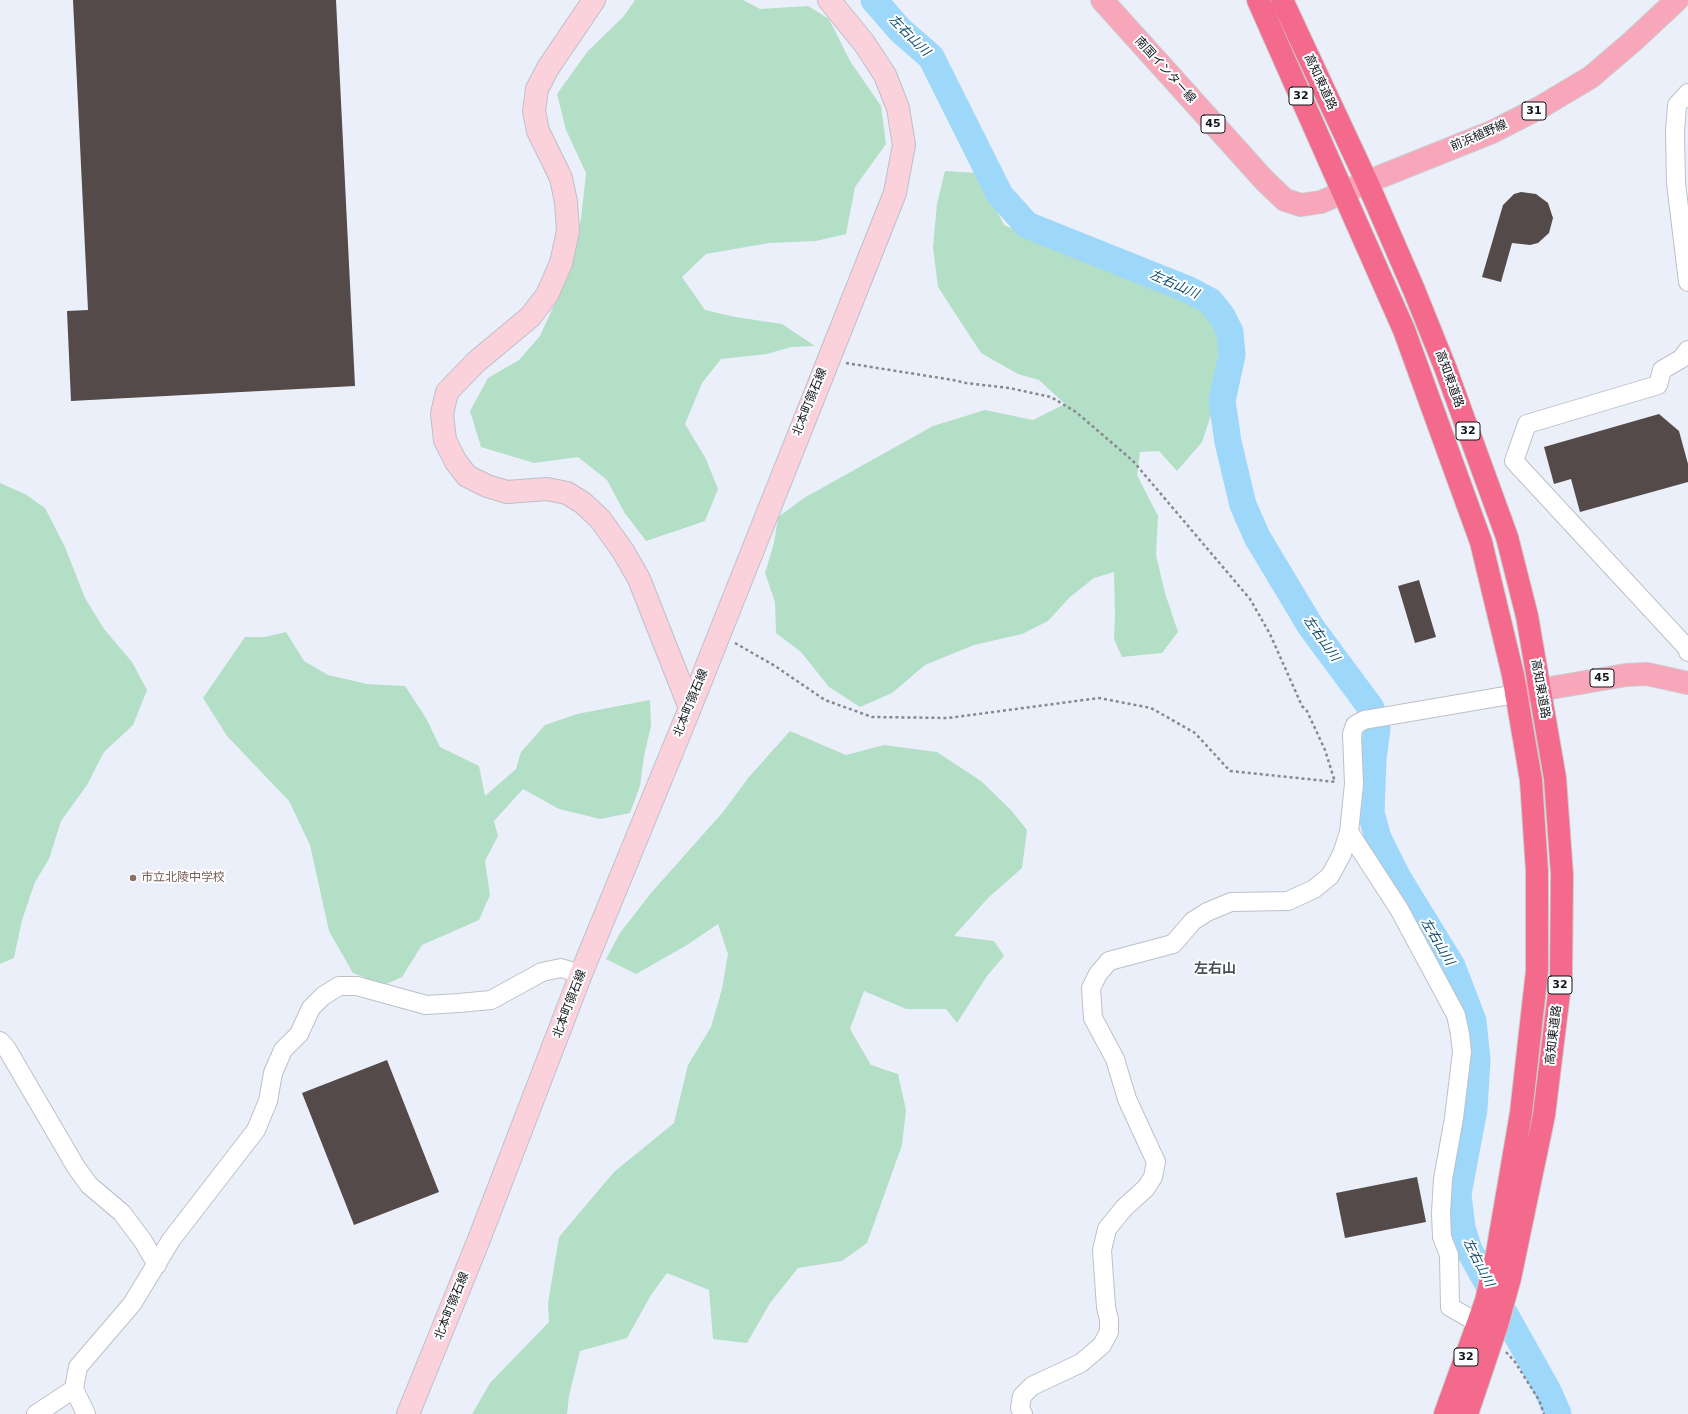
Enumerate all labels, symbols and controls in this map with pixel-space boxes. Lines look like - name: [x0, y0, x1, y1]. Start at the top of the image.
- water label: 左右山川: [885, 12, 933, 60]
- street label: 南国インター線: [1132, 34, 1198, 106]
- street label: 高知東道路: [1301, 52, 1339, 112]
- road number: 32: [1289, 87, 1313, 105]
- road number: 31: [1522, 102, 1546, 120]
- road number: 45: [1201, 115, 1225, 133]
- street label: 前浜植野線: [1449, 118, 1509, 154]
- water label: 左右山川: [1147, 267, 1201, 303]
- street label: 高知東道路: [1432, 348, 1466, 410]
- street label: 北本町領石線: [790, 366, 830, 438]
- road number: 32: [1456, 422, 1480, 440]
- water label: 左右山川: [1300, 613, 1342, 665]
- street label: 高知東道路: [1528, 658, 1552, 720]
- street label: 北本町領石線: [671, 667, 711, 739]
- road number: 45: [1590, 669, 1614, 687]
- place label: 市立北陵中学校: [141, 871, 225, 885]
- marker: 市立北陵中学校: [128, 873, 138, 883]
- water label: 左右山川: [1417, 916, 1457, 968]
- district label: 左右山: [1194, 961, 1236, 977]
- street label: 北本町領石線: [550, 968, 590, 1040]
- road number: 32: [1548, 976, 1572, 994]
- street label: 高知東道路: [1543, 1004, 1565, 1066]
- water label: 左右山川: [1459, 1236, 1497, 1290]
- street label: 北本町領石線: [432, 1270, 472, 1342]
- road number: 32: [1454, 1348, 1478, 1366]

